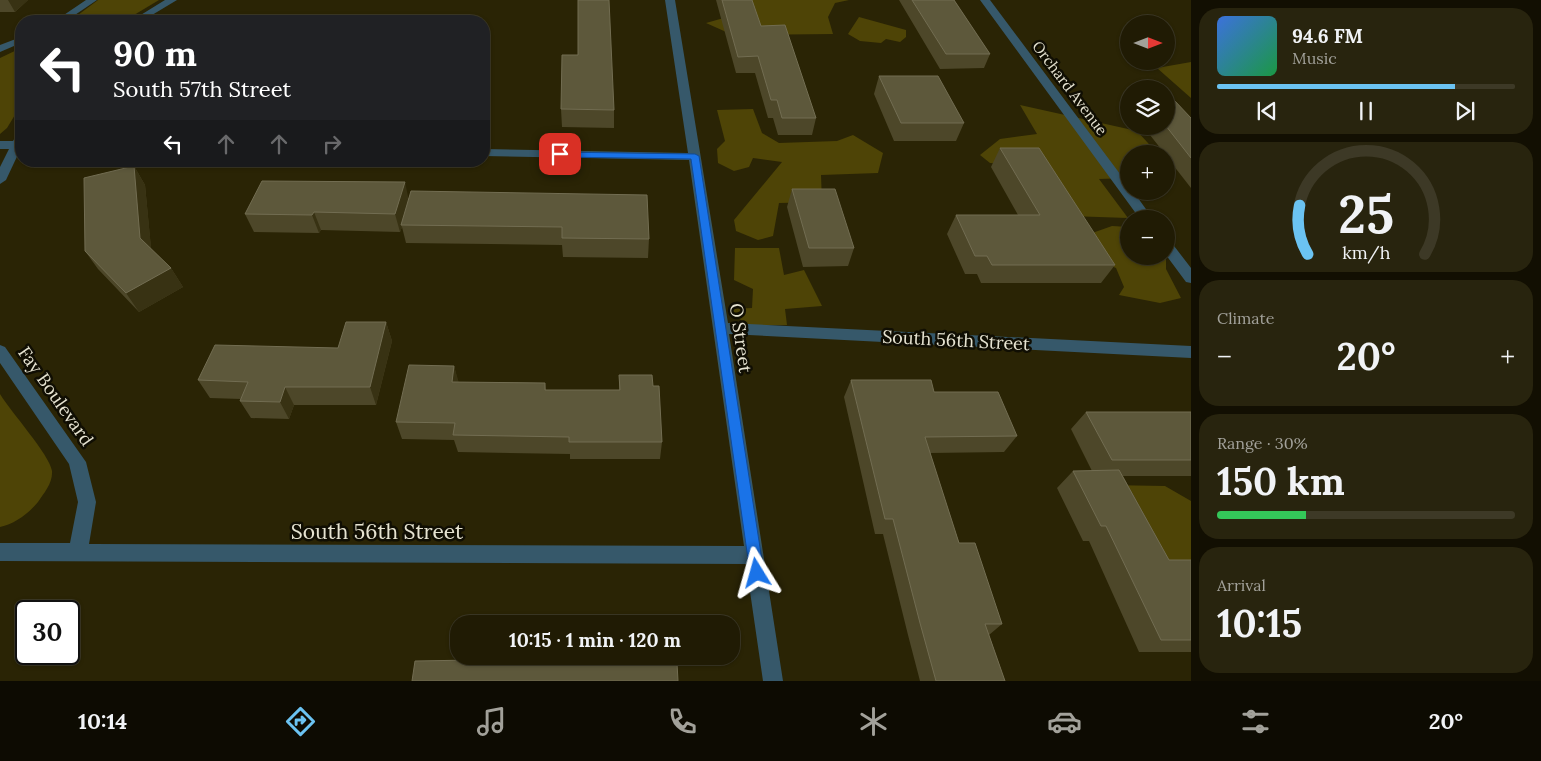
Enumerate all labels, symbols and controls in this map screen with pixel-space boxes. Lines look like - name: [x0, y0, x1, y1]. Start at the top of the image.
- north arrow: [1120, 15, 1175, 70]
- map controls: [1120, 15, 1175, 265]
- text: 94.6 FM: [1292, 24, 1363, 48]
- text: 90 m: [113, 31, 197, 76]
- icon: left: [30, 35, 95, 100]
- street label: Orchard Avenue: [1028, 37, 1112, 139]
- text: Music: [1292, 48, 1337, 68]
- text: South 57th Street: [113, 75, 291, 103]
- button: layers: [1120, 80, 1175, 135]
- icon: previous: [1253, 97, 1281, 125]
- icon: pause: [1352, 97, 1380, 125]
- icon: next: [1451, 97, 1479, 125]
- icon: left: [159, 130, 187, 158]
- icon: ahead: [212, 130, 240, 158]
- icon: ahead: [265, 130, 293, 158]
- icon: right: [318, 130, 346, 158]
- pin: [539, 133, 581, 175]
- icon: arrive: [546, 140, 574, 168]
- button: +: [1120, 145, 1175, 200]
- text: 25: [1338, 181, 1394, 247]
- button: −: [1120, 210, 1175, 265]
- text: km/h: [1342, 241, 1390, 264]
- street label: O Street: [725, 302, 757, 374]
- text: Climate: [1217, 308, 1274, 328]
- street label: South 56th Street: [882, 325, 1030, 355]
- text: 20°: [1337, 332, 1395, 380]
- text: −: [1217, 339, 1232, 375]
- text: +: [1500, 339, 1515, 375]
- street label: Fay Boulevard: [13, 342, 99, 450]
- text: Range · 30%: [1217, 433, 1308, 453]
- text: 150 km: [1217, 457, 1345, 505]
- street label: South 56th Street: [291, 518, 464, 545]
- position arrow: [730, 546, 782, 598]
- text: Arrival: [1217, 575, 1266, 595]
- text: 10:15: [1217, 599, 1302, 647]
- speed limit sign: 30: [15, 600, 80, 665]
- text: 10:15 · 1 min · 120 m: [509, 628, 681, 652]
- icon: directions: [283, 704, 318, 739]
- icon: music: [474, 704, 509, 739]
- icon: phone: [665, 704, 700, 739]
- icon: climate: [856, 704, 891, 739]
- icon: car: [1047, 704, 1082, 739]
- icon: filters: [1238, 704, 1273, 739]
- text: 10:14: [78, 707, 127, 735]
- text: 20°: [1429, 707, 1463, 735]

